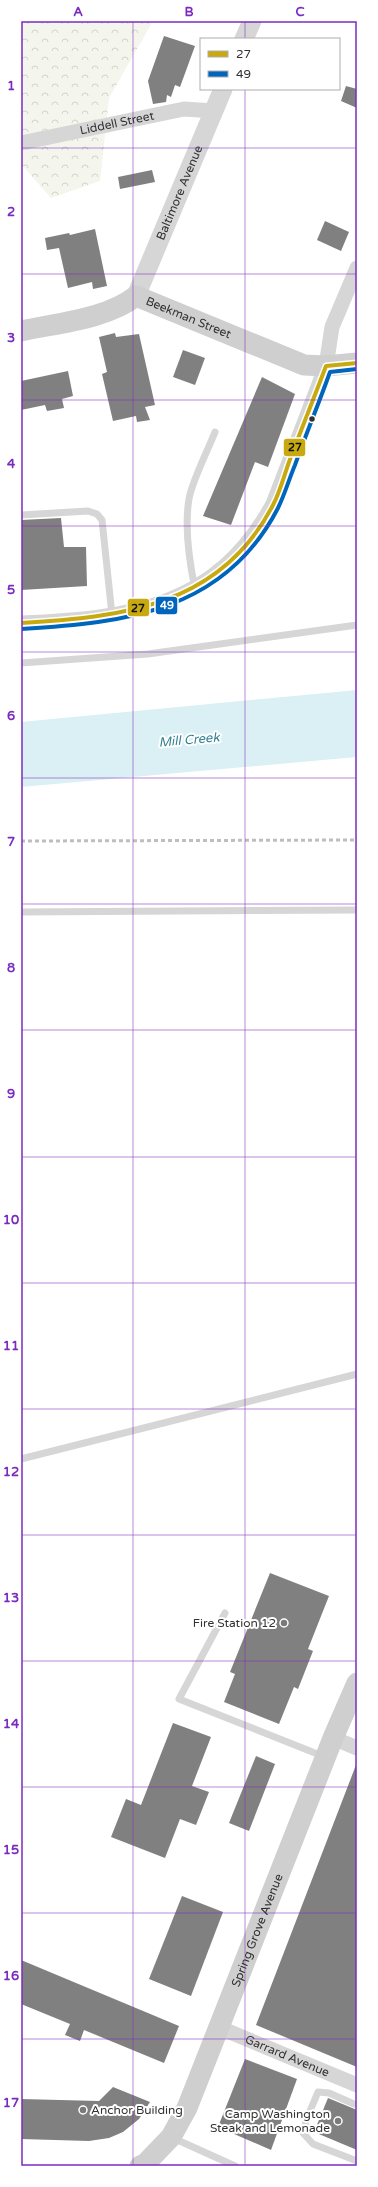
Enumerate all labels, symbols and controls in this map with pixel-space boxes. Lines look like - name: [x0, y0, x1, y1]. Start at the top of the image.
- text: A: [73, 4, 83, 20]
- text: B: [184, 4, 194, 20]
- text: C: [295, 4, 305, 20]
- legend: [200, 38, 340, 90]
- text: 27: [236, 47, 251, 61]
- text: 49: [236, 67, 251, 81]
- text: 1: [7, 78, 15, 94]
- street label: Liddell Street: [79, 108, 156, 138]
- street label: Baltimore Avenue: [153, 143, 206, 242]
- text: 2: [7, 204, 15, 220]
- street label: Beekman Street: [144, 294, 234, 341]
- text: 3: [7, 330, 15, 346]
- unlabelled marker: [307, 414, 317, 424]
- line badge: 27: [283, 438, 306, 457]
- text: 27: [288, 441, 302, 454]
- text: 4: [7, 456, 16, 472]
- text: 5: [7, 582, 15, 598]
- line badge: 49: [155, 596, 178, 615]
- line badge: 27: [127, 598, 150, 617]
- text: 49: [160, 599, 174, 612]
- text: 27: [131, 602, 145, 615]
- text: 6: [7, 708, 15, 724]
- water label: Mill Creek: [158, 729, 221, 751]
- text: 7: [7, 834, 15, 850]
- text: 8: [7, 960, 15, 976]
- text: 9: [7, 1086, 15, 1102]
- text: 10: [3, 1212, 19, 1228]
- text: 11: [3, 1338, 19, 1354]
- text: 12: [3, 1464, 19, 1480]
- text: 13: [3, 1590, 19, 1606]
- place label: Fire Station 12: [193, 1616, 276, 1630]
- marker: Fire Station 12: [279, 1618, 289, 1628]
- text: 14: [3, 1716, 20, 1732]
- text: 15: [3, 1842, 19, 1858]
- street label: Spring Grove Avenue: [228, 1872, 286, 1989]
- text: 16: [3, 1968, 19, 1984]
- street label: Garrard Avenue: [243, 2032, 332, 2080]
- text: 17: [3, 2095, 19, 2111]
- place label: Anchor Building: [91, 2103, 183, 2117]
- marker: Anchor Building: [78, 2105, 88, 2115]
- place label: Camp Washington Steak and Lemonade: [210, 2107, 330, 2135]
- marker: Camp Washington Steak and Lemonade: [333, 2116, 343, 2126]

